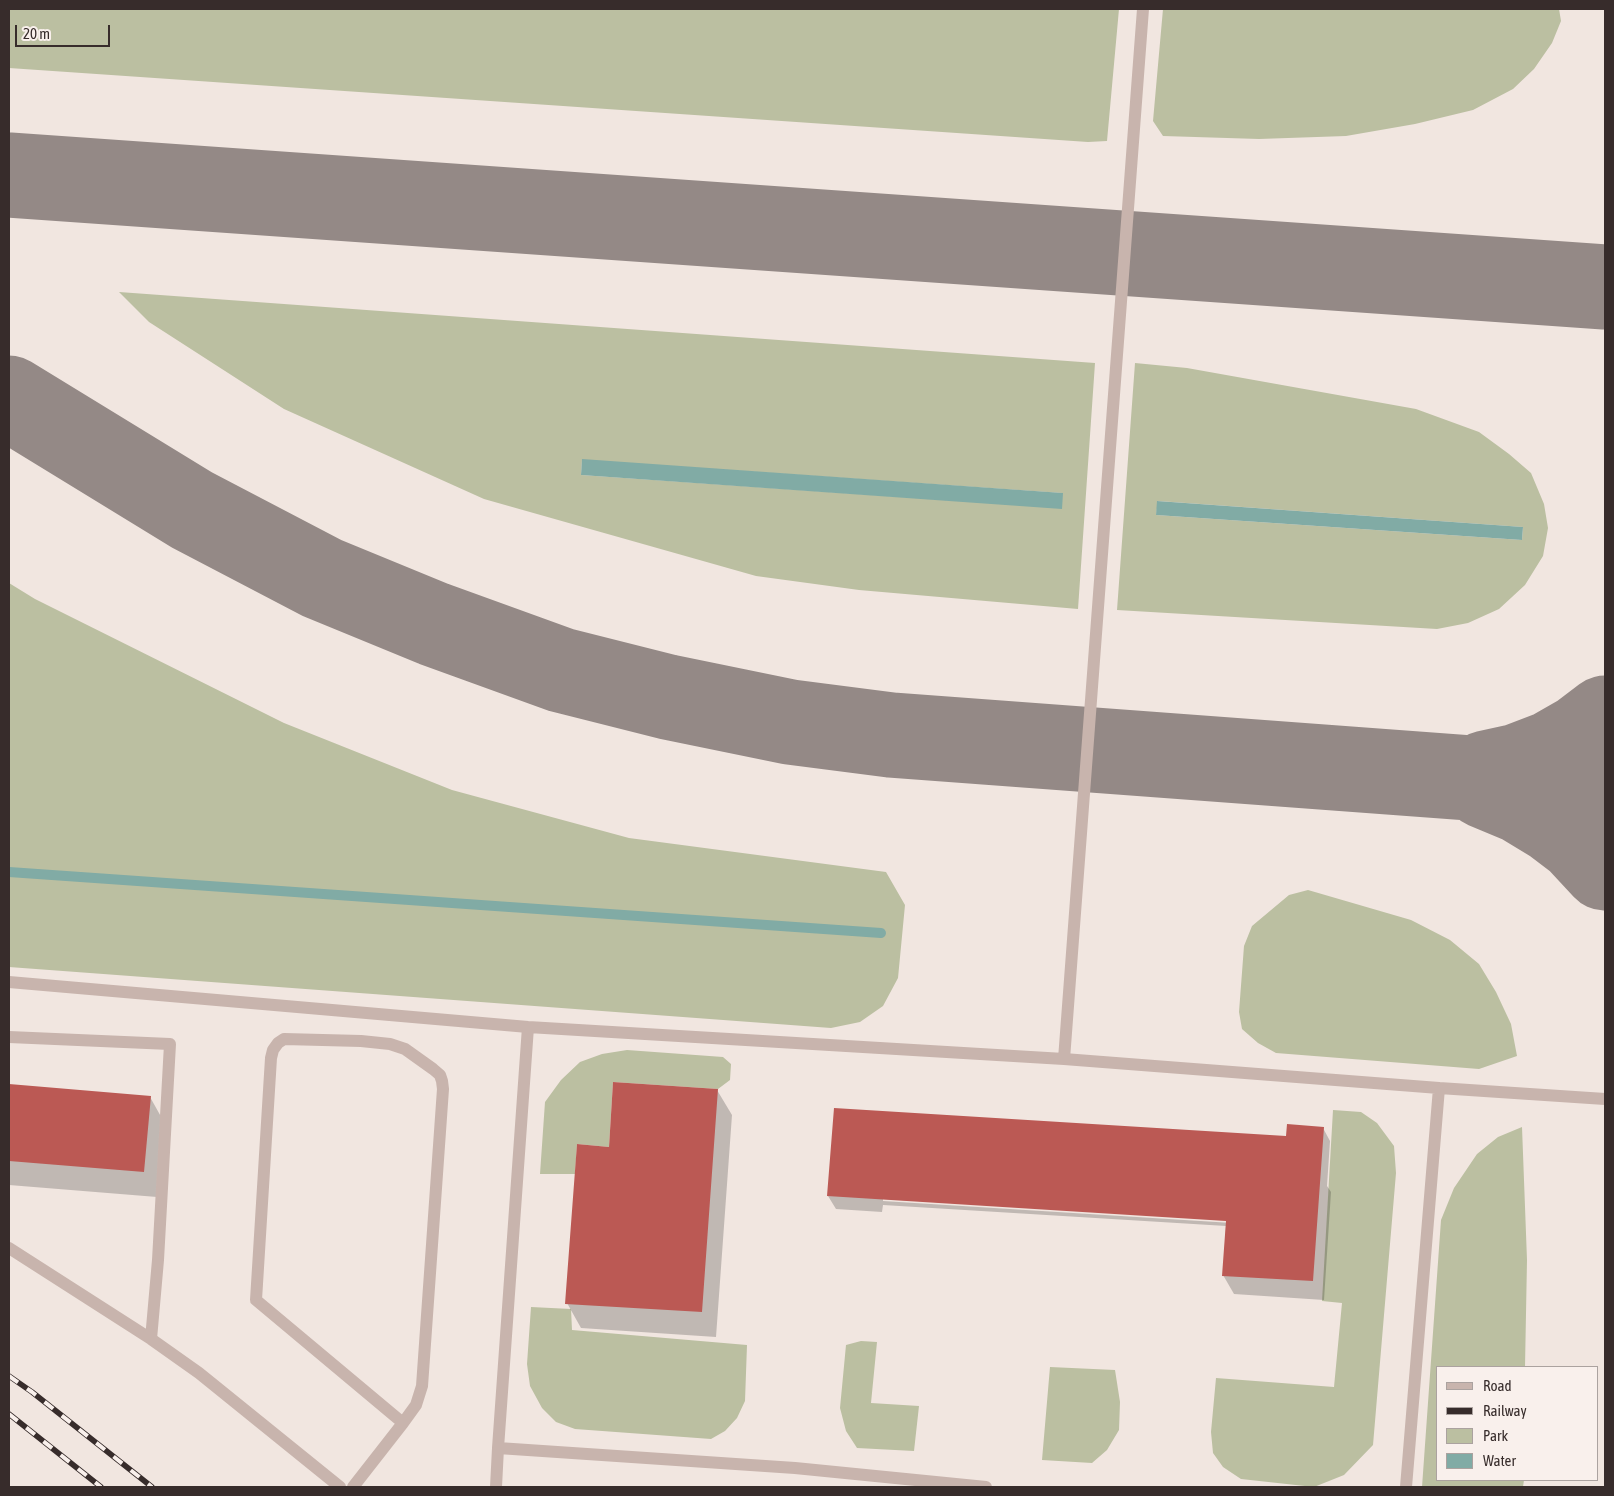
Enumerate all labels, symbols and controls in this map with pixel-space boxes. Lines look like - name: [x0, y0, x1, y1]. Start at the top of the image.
- scale bar: [18, 15, 112, 47]
- text: 20 m: [23, 25, 50, 42]
- legend: [1436, 1366, 1599, 1481]
- text: Road: [1483, 1377, 1512, 1394]
- text: Railway: [1483, 1402, 1527, 1419]
- text: Park: [1483, 1427, 1508, 1444]
- text: Water: [1483, 1452, 1516, 1469]

